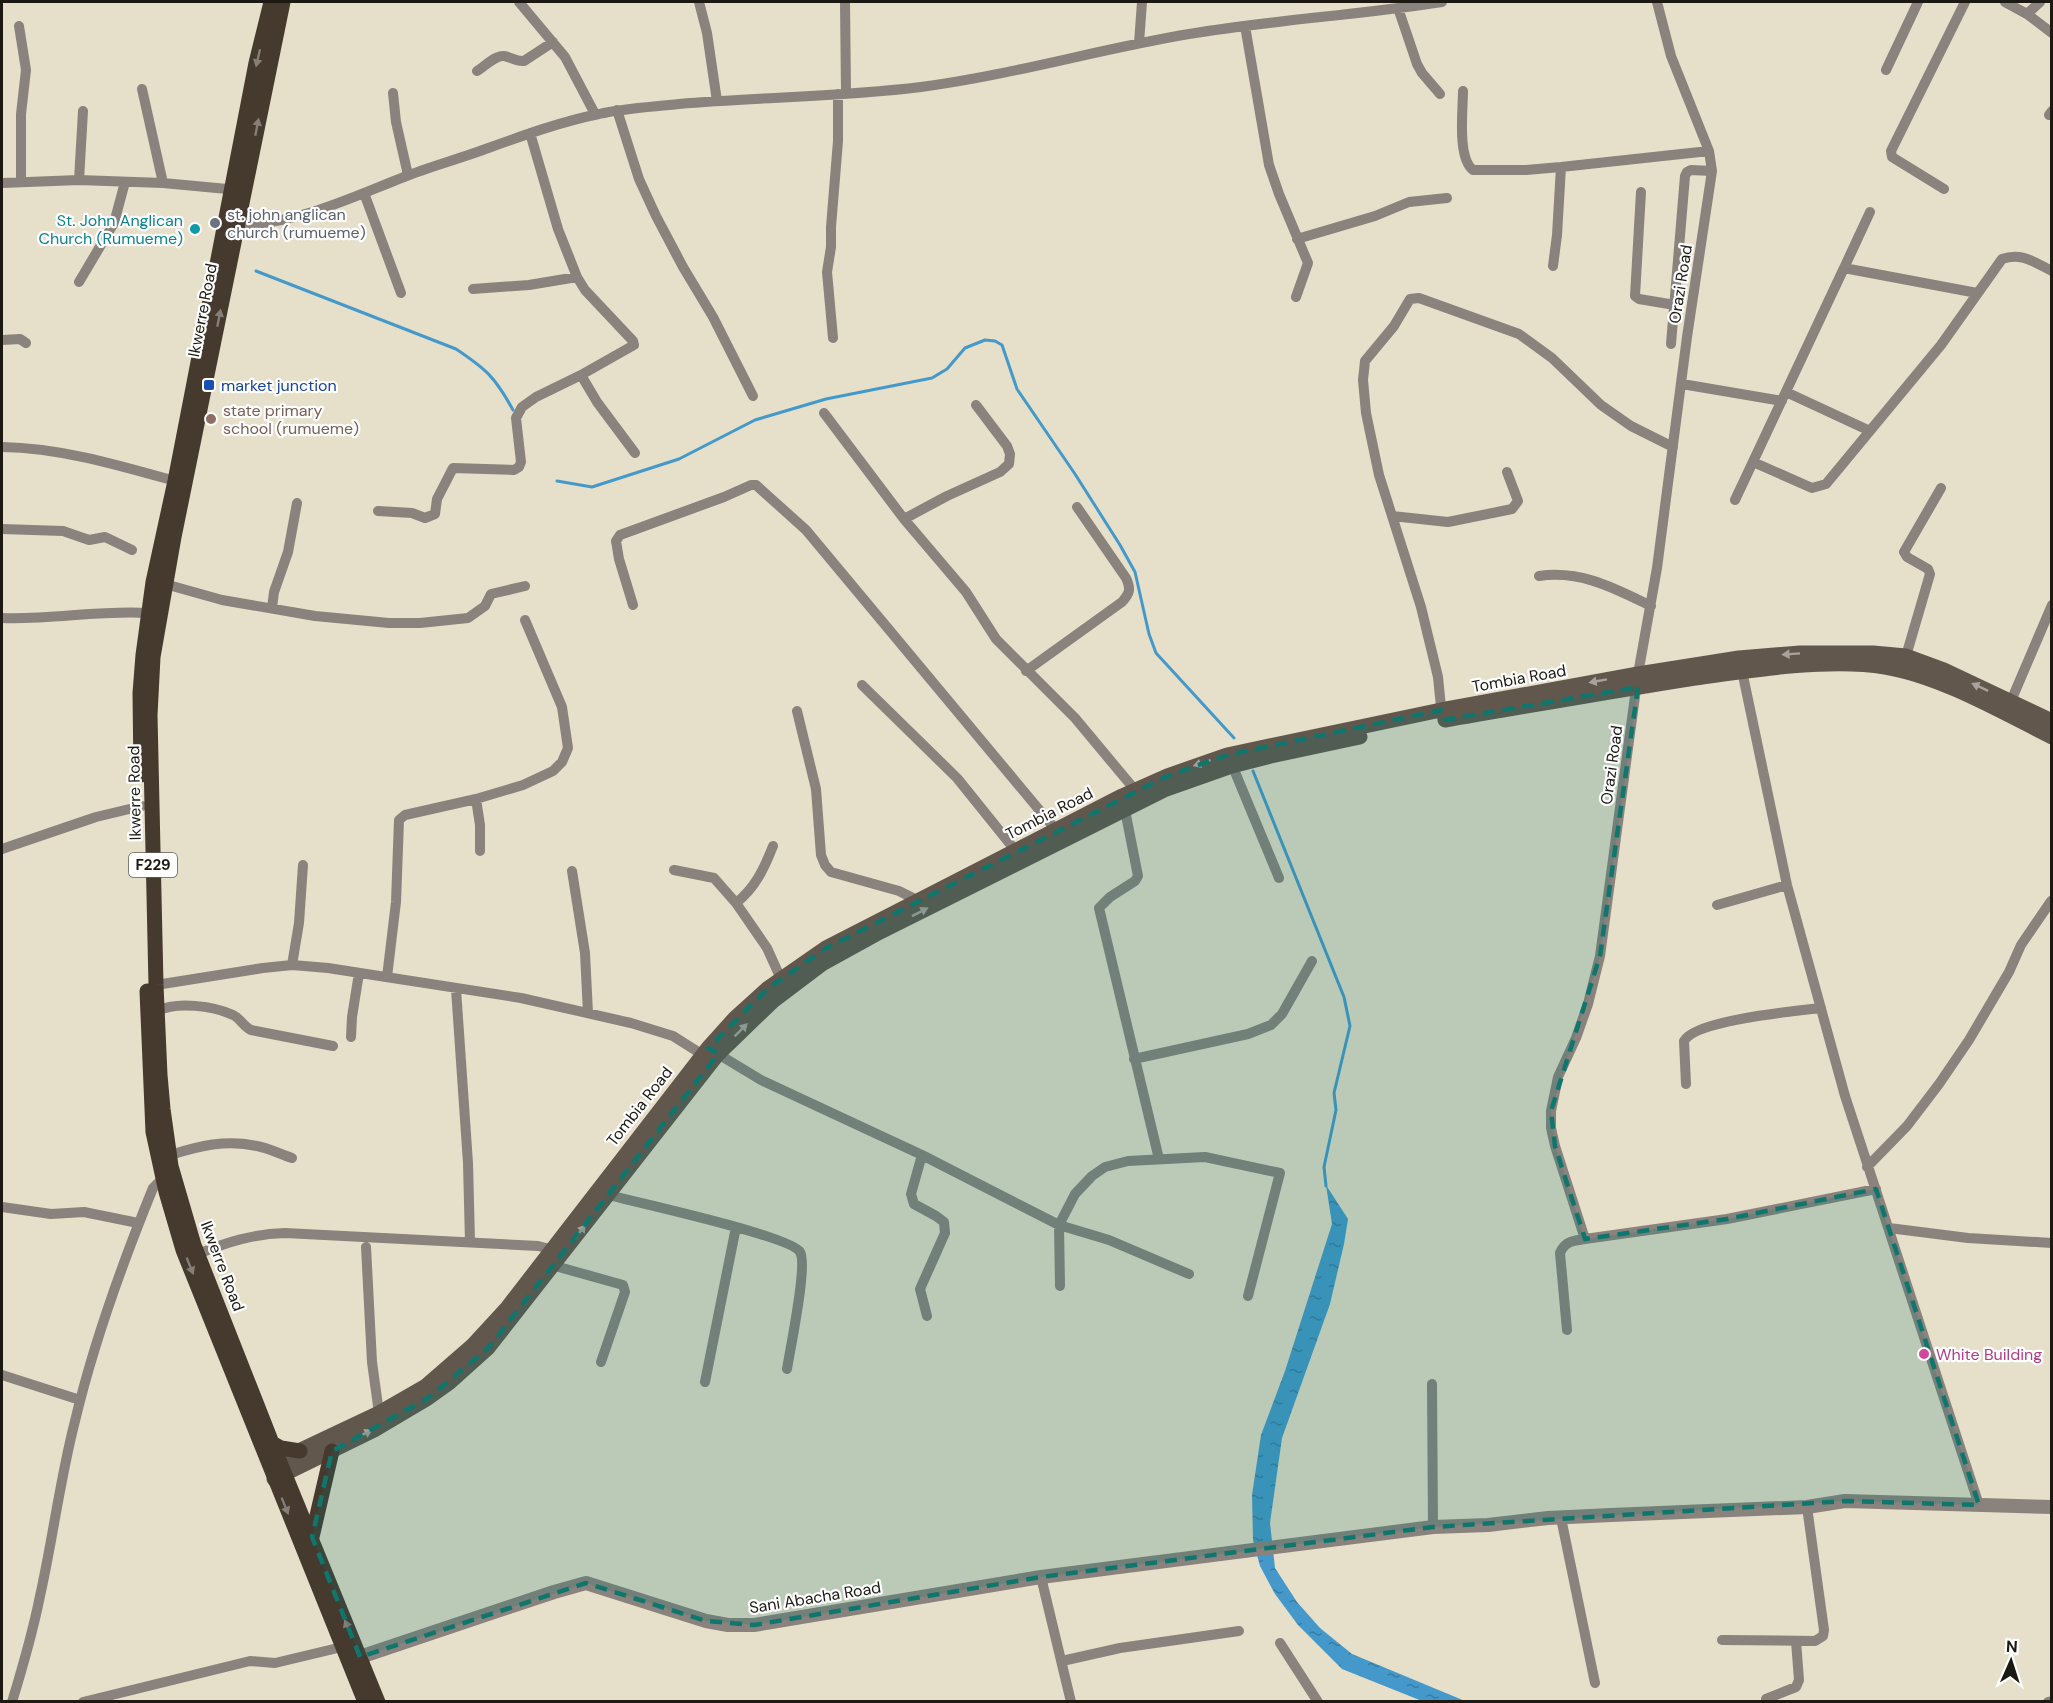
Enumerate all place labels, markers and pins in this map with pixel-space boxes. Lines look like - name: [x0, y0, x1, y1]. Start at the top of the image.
- place label: st. john anglican church (rumueme): [227, 204, 366, 243]
- place label: St. John Anglican Church (Rumueme): [38, 210, 183, 249]
- marker: st. john anglican church (rumueme): [208, 216, 222, 230]
- marker: St. John Anglican Church (Rumueme): [188, 222, 202, 236]
- place label: market junction: [221, 375, 337, 396]
- marker: market junction: [202, 378, 216, 392]
- place label: state primary school (rumueme): [223, 400, 359, 439]
- marker: state primary school (rumueme): [204, 412, 218, 426]
- place label: White Building: [1936, 1344, 2042, 1365]
- marker: White Building: [1917, 1347, 1931, 1361]

